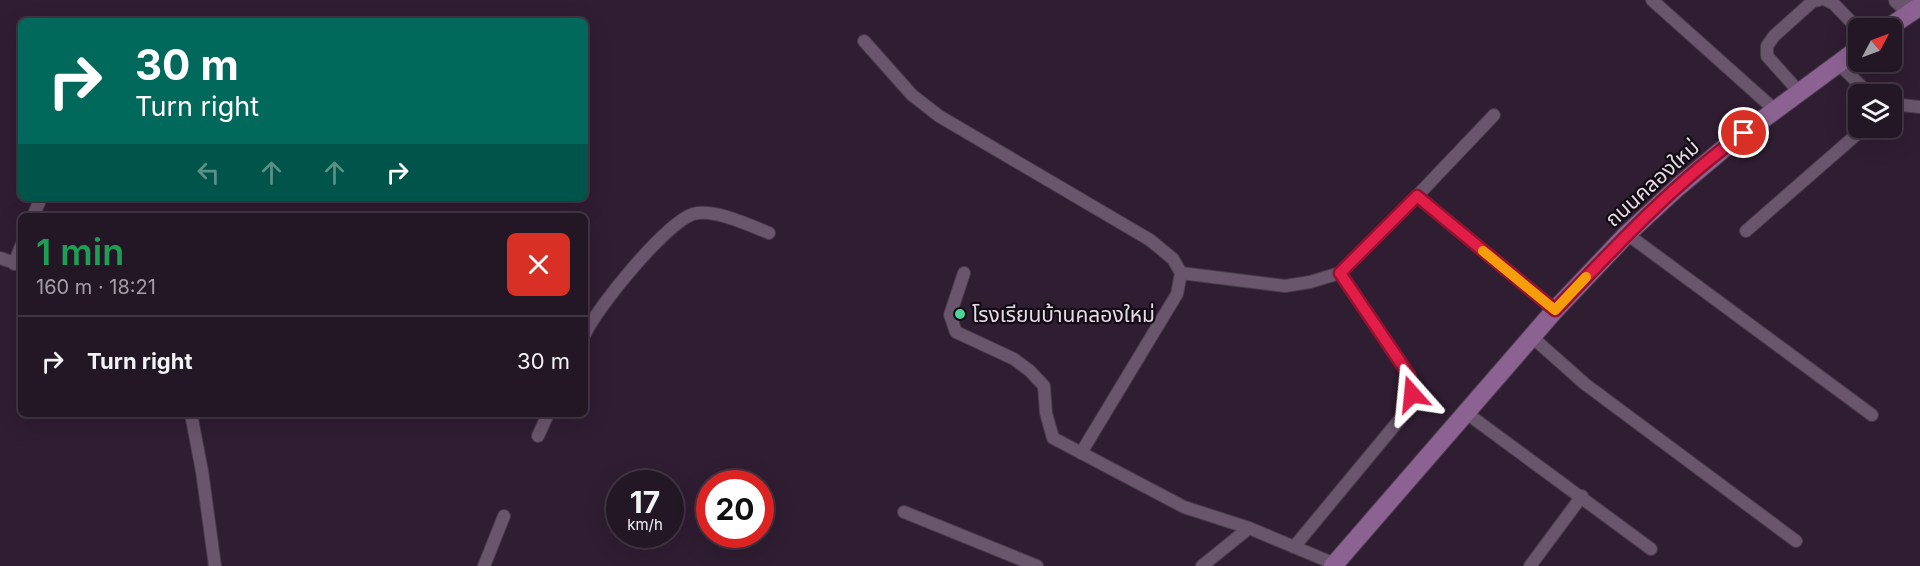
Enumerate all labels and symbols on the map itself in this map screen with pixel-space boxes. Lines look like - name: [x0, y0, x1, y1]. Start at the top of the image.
- north arrow: [1848, 18, 1902, 72]
- pin: [1718, 107, 1769, 158]
- street label: ถนนคลองใหม่: [1600, 134, 1704, 232]
- place label: โรงเรียนบ้านคลองใหม่: [972, 302, 1155, 327]
- marker: โรงเรียนบ้านคลองใหม่: [953, 307, 967, 321]
- position arrow: [1380, 362, 1444, 426]
- speed limit sign: 20: [696, 470, 774, 548]

